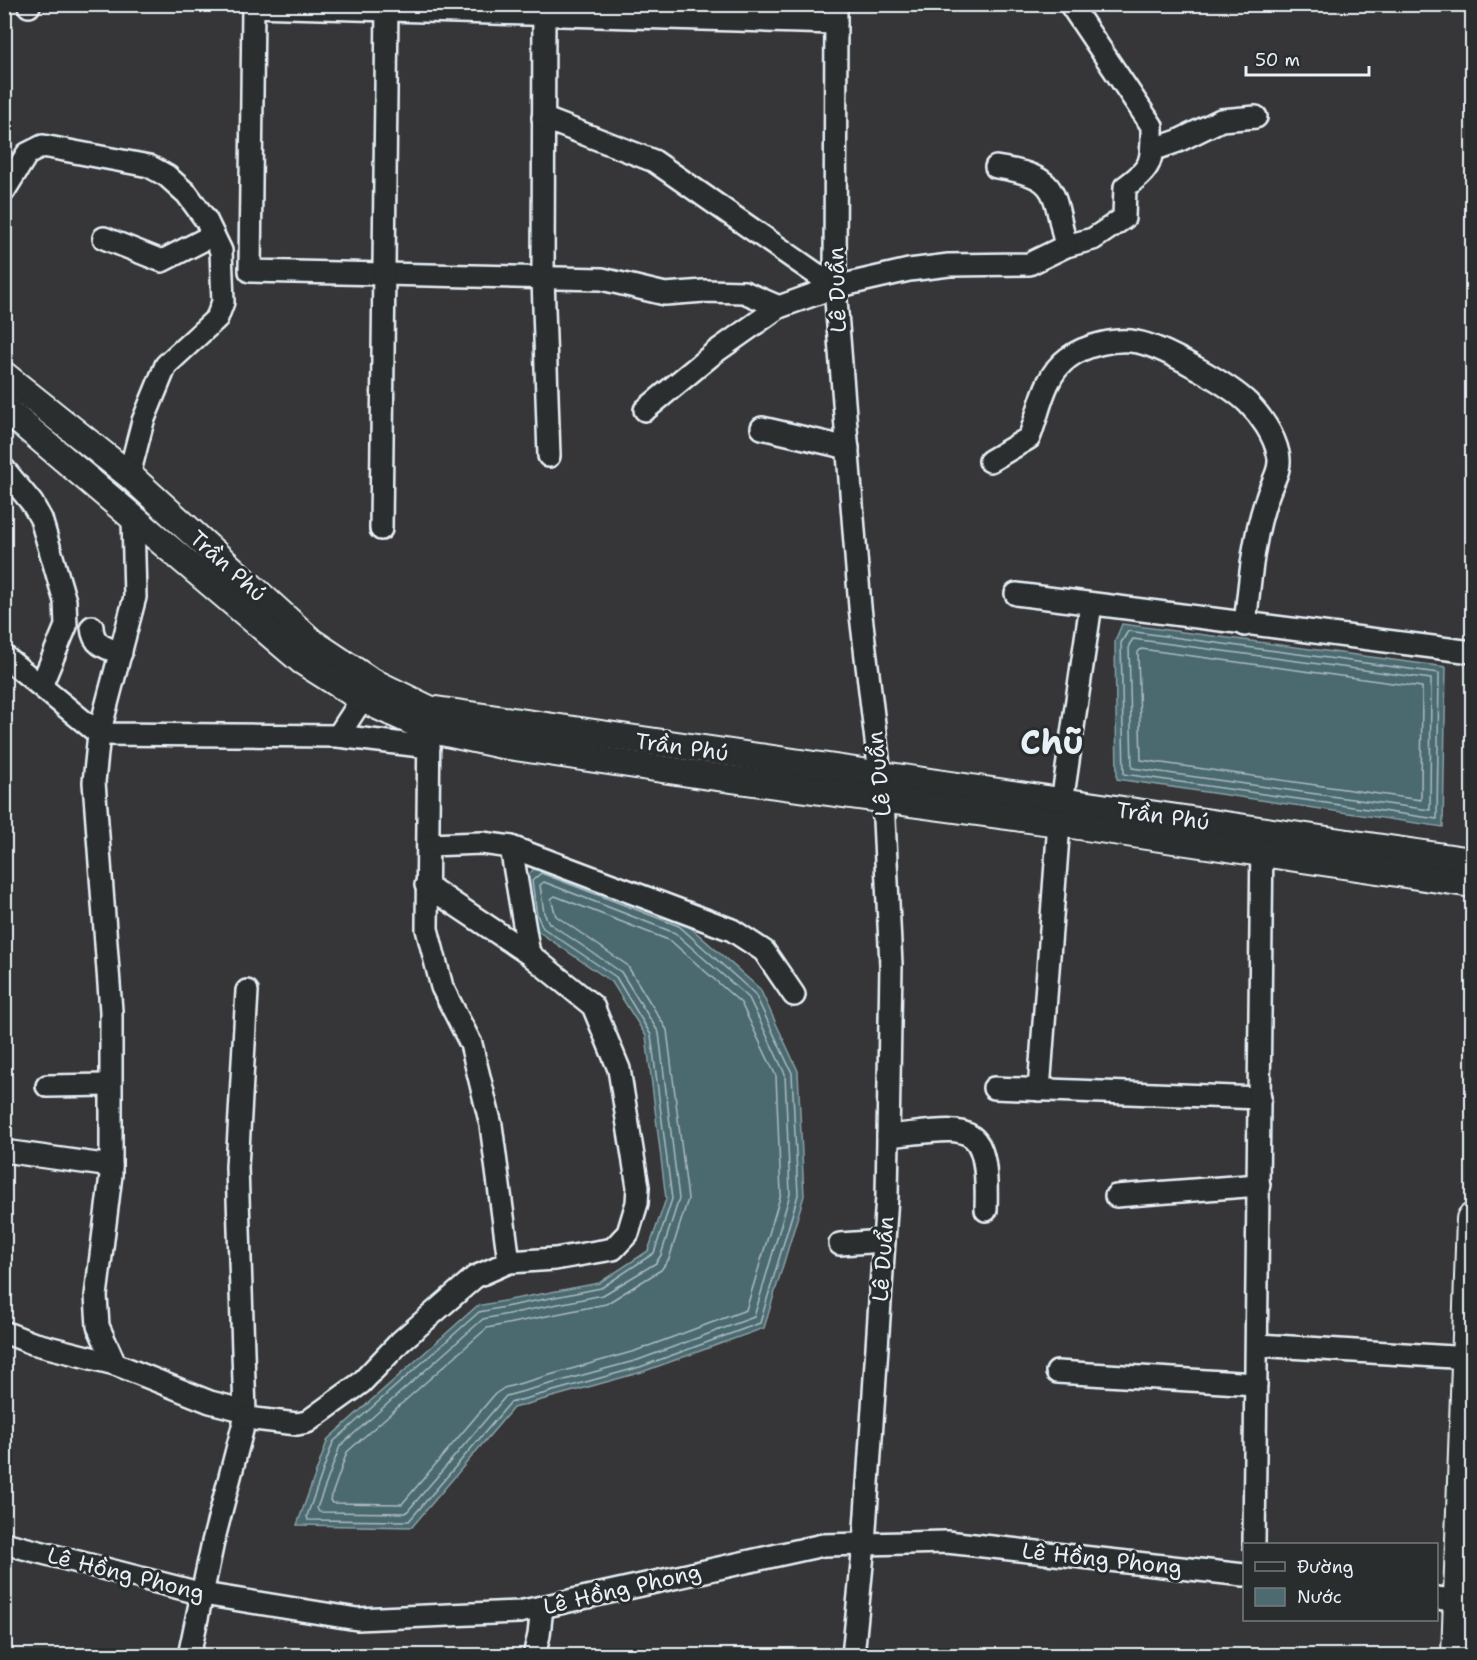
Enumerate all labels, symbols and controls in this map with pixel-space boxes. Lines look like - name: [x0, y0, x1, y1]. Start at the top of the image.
- scale bar: [1246, 39, 1369, 77]
- text: 50 m: [1255, 48, 1300, 72]
- street label: Lê Duẩn: [821, 247, 853, 333]
- street label: Trần Phú: [184, 524, 272, 608]
- district label: Chũ: [1020, 719, 1084, 765]
- street label: Trần Phú: [634, 726, 730, 768]
- street label: Lê Duẩn: [860, 730, 898, 818]
- street label: Trần Phú: [1115, 795, 1211, 837]
- street label: Lê Duẩn: [866, 1215, 900, 1303]
- street label: Lê Hồng Phong: [1020, 1536, 1184, 1582]
- street label: Lê Hồng Phong: [44, 1540, 208, 1608]
- legend: [1243, 1543, 1438, 1621]
- text: Đường: [1297, 1555, 1354, 1579]
- street label: Lê Hồng Phong: [540, 1557, 704, 1621]
- text: Nước: [1297, 1585, 1342, 1609]

